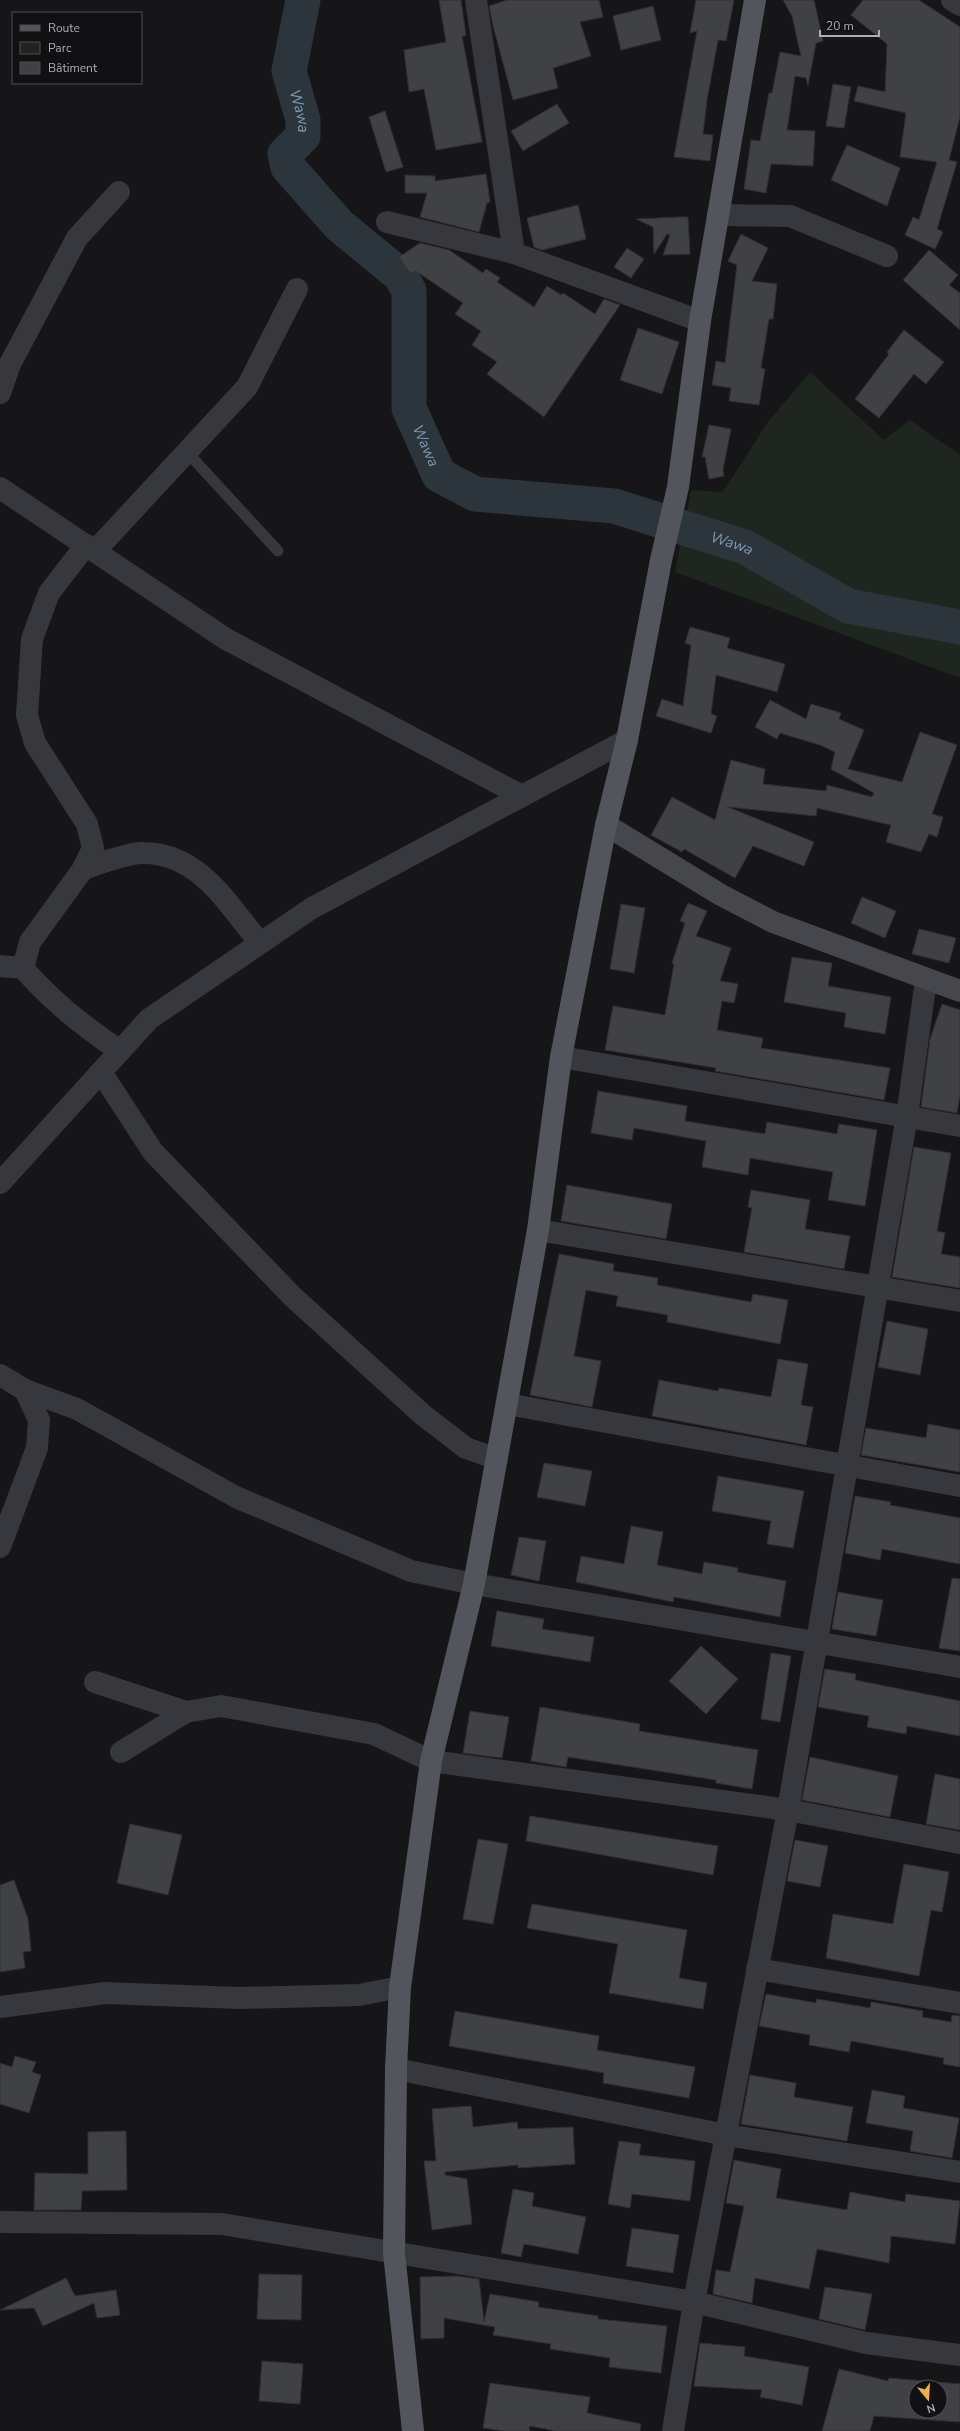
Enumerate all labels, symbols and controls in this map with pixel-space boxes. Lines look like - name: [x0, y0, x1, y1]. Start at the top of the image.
- legend: [12, 12, 142, 84]
- scale bar: [820, 12, 879, 38]
- text: 20 m: [826, 18, 854, 34]
- text: Route: [48, 20, 80, 36]
- text: Parc: [48, 40, 72, 56]
- text: Bâtiment: [48, 60, 98, 76]
- water label: Wawa: [285, 87, 314, 133]
- water label: Wawa: [408, 422, 444, 470]
- water label: Wawa: [708, 527, 757, 560]
- north arrow: [908, 2379, 948, 2419]
- text: N: [925, 2400, 937, 2416]

